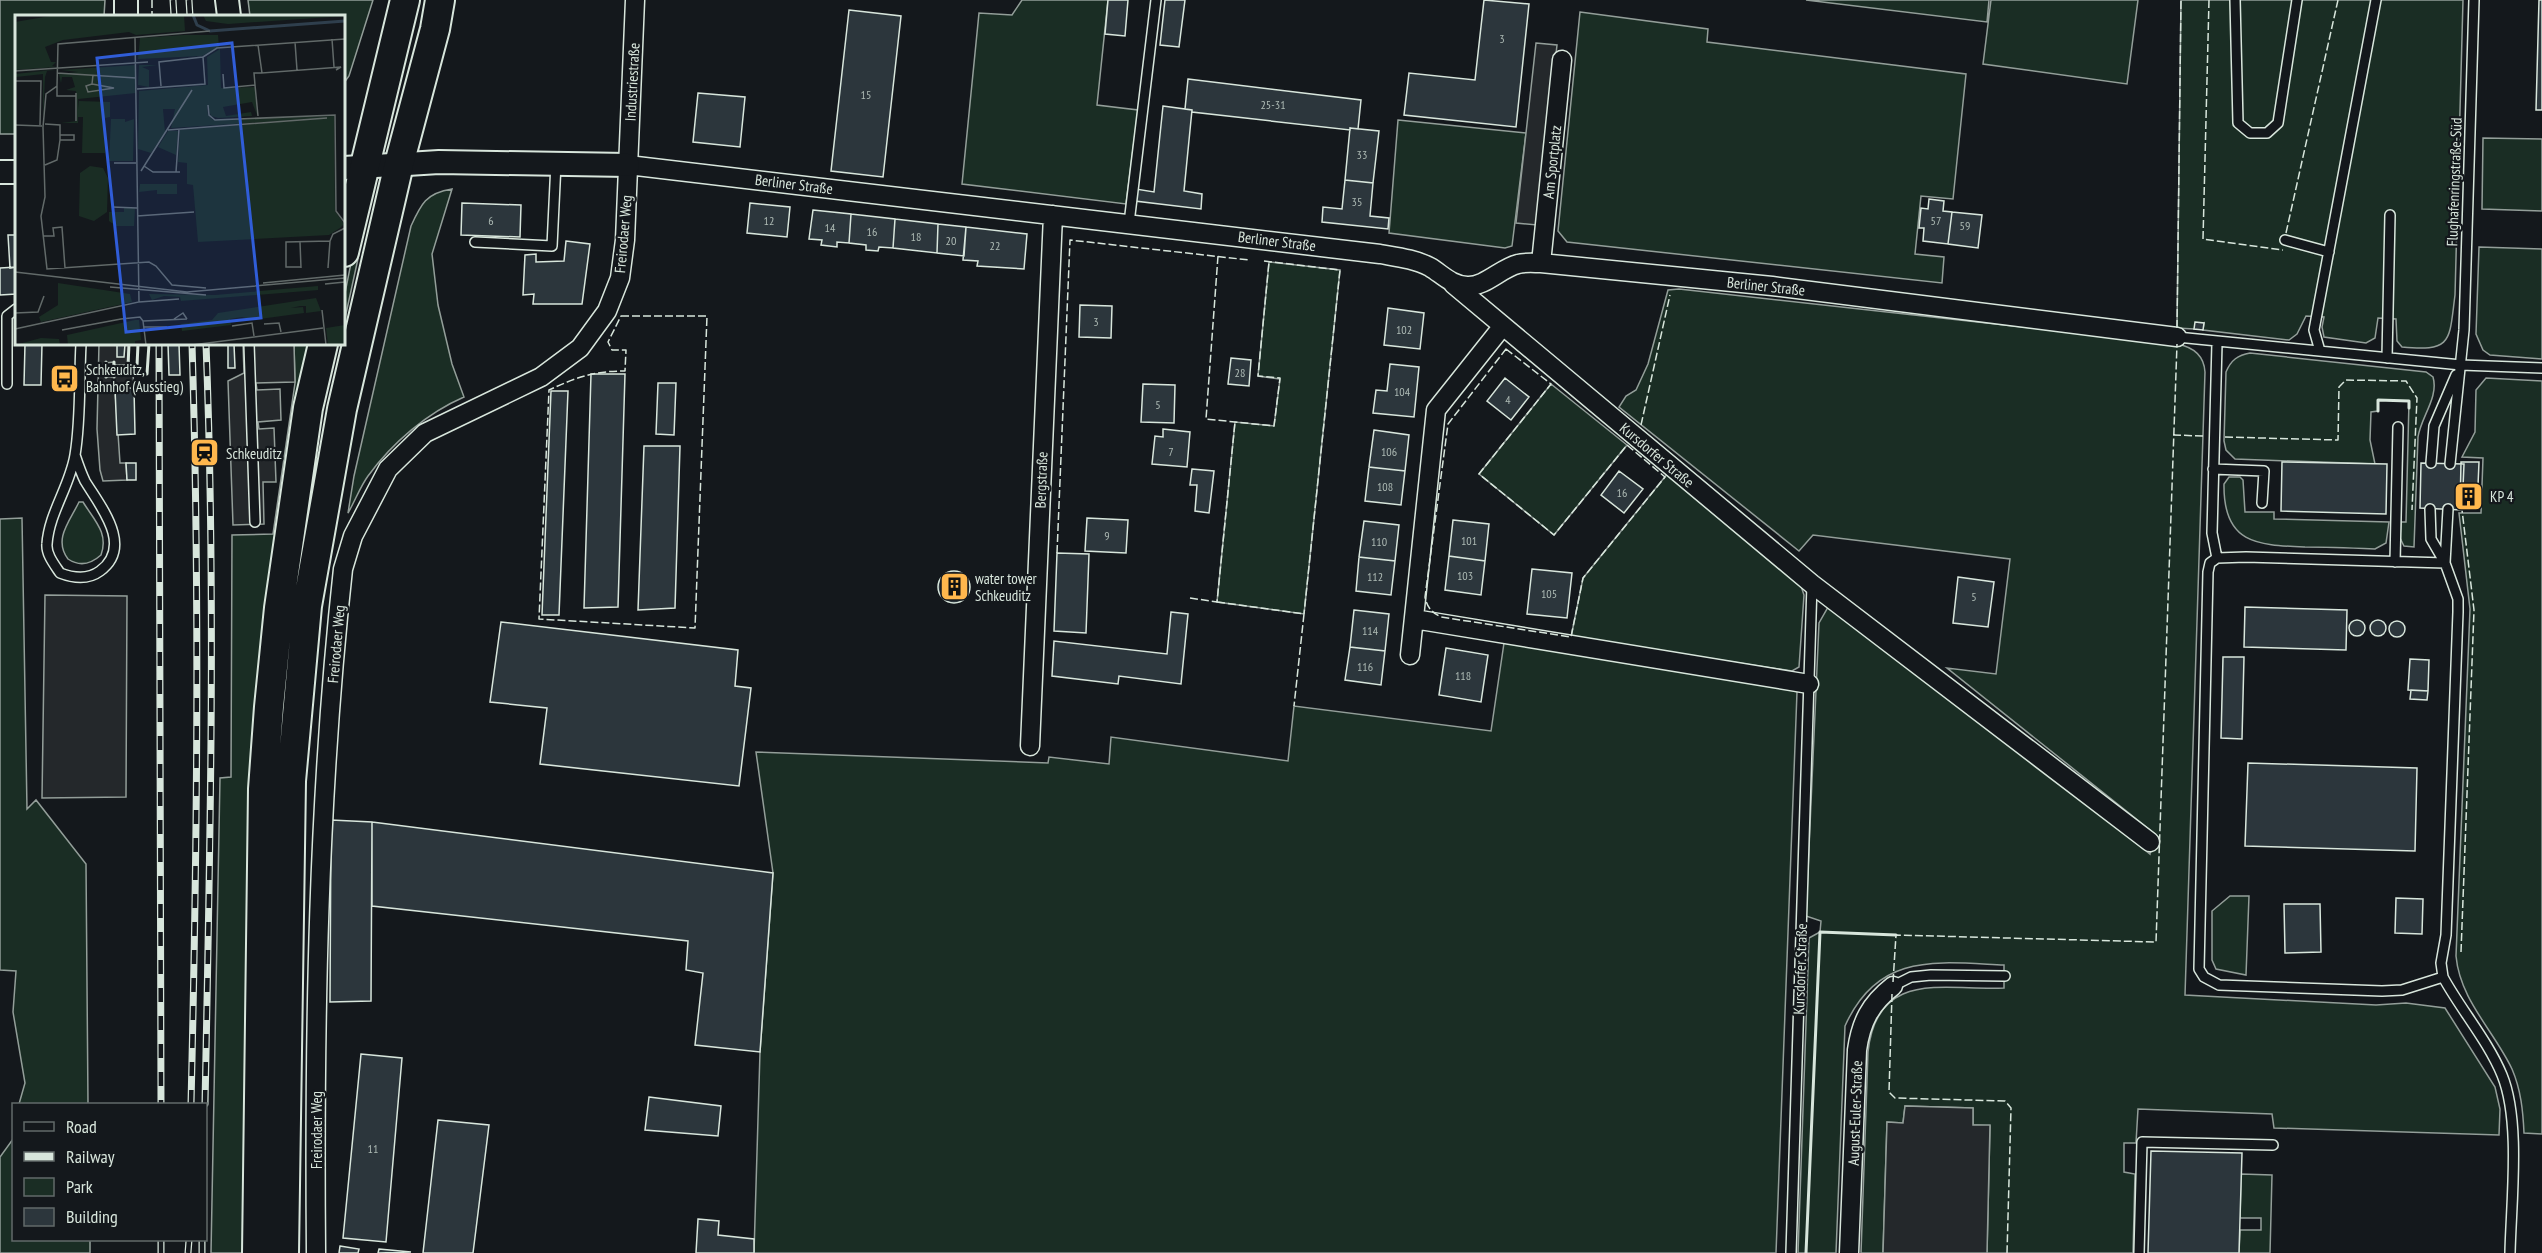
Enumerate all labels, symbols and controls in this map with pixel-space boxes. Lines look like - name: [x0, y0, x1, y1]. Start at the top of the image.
- inset map: [15, 15, 345, 345]
- house number: 3: [1499, 31, 1505, 46]
- street label: Industriestraße: [620, 42, 644, 122]
- house number: 15: [861, 87, 871, 102]
- house number: 25-31: [1260, 97, 1286, 112]
- street label: Flughafenringstraße-Süd: [2442, 117, 2466, 247]
- street label: Am Sportplatz: [1539, 124, 1565, 200]
- house number: 33: [1357, 147, 1367, 162]
- street label: Berliner Straße: [754, 170, 834, 198]
- street label: Freirodaer Weg: [610, 194, 636, 274]
- house number: 35: [1352, 194, 1362, 209]
- house number: 6: [488, 213, 494, 228]
- house number: 12: [764, 213, 774, 228]
- house number: 57: [1931, 213, 1941, 228]
- house number: 59: [1960, 218, 1970, 233]
- house number: 14: [825, 220, 836, 235]
- house number: 16: [867, 224, 877, 239]
- street label: Berliner Straße: [1237, 227, 1317, 255]
- house number: 18: [911, 229, 921, 244]
- house number: 20: [946, 233, 956, 248]
- house number: 22: [990, 238, 1000, 253]
- street label: Berliner Straße: [1726, 272, 1806, 300]
- house number: 3: [1093, 314, 1099, 329]
- house number: 102: [1396, 322, 1412, 337]
- place label: Schkeuditz, Bahnhof (Ausstieg): [86, 360, 183, 396]
- bus stop icon: Schkeuditz, Bahnhof (Ausstieg): [49, 362, 81, 394]
- house number: 28: [1235, 365, 1245, 380]
- house number: 104: [1394, 384, 1411, 399]
- house number: 4: [1505, 392, 1511, 407]
- house number: 5: [1155, 397, 1161, 412]
- street label: Kursdorfer Straße: [1616, 418, 1698, 492]
- station icon: Schkeuditz: [189, 437, 221, 469]
- place label: Schkeuditz: [226, 444, 282, 463]
- house number: 7: [1168, 444, 1174, 459]
- house number: 106: [1381, 444, 1397, 459]
- street label: Bergstraße: [1031, 451, 1051, 509]
- house number: 108: [1377, 479, 1393, 494]
- building icon: KP 4: [2453, 480, 2485, 512]
- house number: 16: [1617, 485, 1627, 500]
- place label: KP 4: [2490, 487, 2514, 506]
- house number: 9: [1104, 528, 1110, 543]
- house number: 101: [1461, 533, 1477, 548]
- house number: 110: [1371, 534, 1387, 549]
- house number: 103: [1457, 568, 1473, 583]
- place label: water tower Schkeuditz: [975, 569, 1038, 605]
- house number: 112: [1367, 569, 1383, 584]
- building icon: water tower Schkeuditz: [938, 571, 970, 603]
- house number: 105: [1541, 586, 1557, 601]
- house number: 5: [1971, 589, 1977, 604]
- street label: Freirodaer Weg: [323, 604, 349, 684]
- house number: 114: [1362, 623, 1379, 638]
- house number: 116: [1357, 659, 1373, 674]
- house number: 118: [1455, 668, 1471, 683]
- street label: Kursdorfer Straße: [1789, 923, 1811, 1015]
- street label: August-Euler-Straße: [1844, 1060, 1866, 1166]
- street label: Freirodaer Weg: [307, 1091, 326, 1169]
- legend: [12, 1103, 207, 1241]
- text: Road: [66, 1115, 97, 1138]
- house number: 11: [368, 1141, 378, 1156]
- text: Railway: [66, 1145, 115, 1168]
- text: Park: [66, 1175, 93, 1198]
- text: Building: [66, 1205, 118, 1228]

